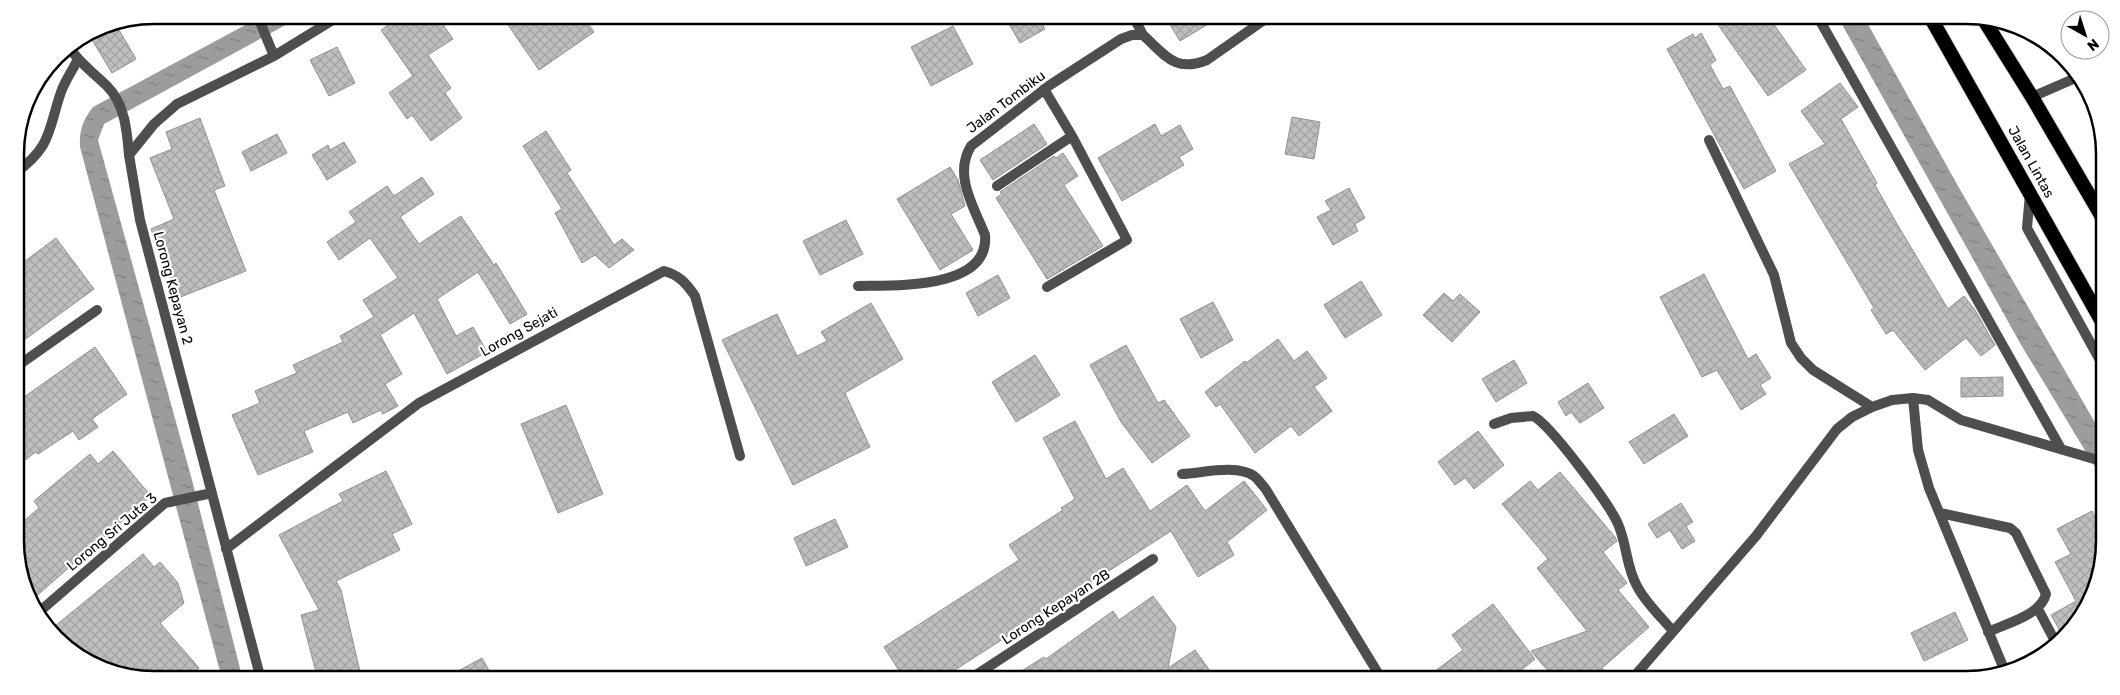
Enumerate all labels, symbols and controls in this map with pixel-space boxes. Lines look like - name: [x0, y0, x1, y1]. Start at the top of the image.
- north arrow: [2060, 10, 2110, 60]
- text: N: [2084, 35, 2102, 54]
- street label: Jalan Tombiku: [963, 67, 1049, 137]
- street label: Jalan Lintas: [2004, 123, 2058, 201]
- street label: Lorong Kepayan 2: [150, 230, 196, 346]
- street label: Lorong Sejati: [477, 304, 561, 360]
- street label: Lorong Sri Juta 3: [63, 489, 161, 575]
- street label: Lorong Kepayan 2B: [999, 566, 1113, 648]

